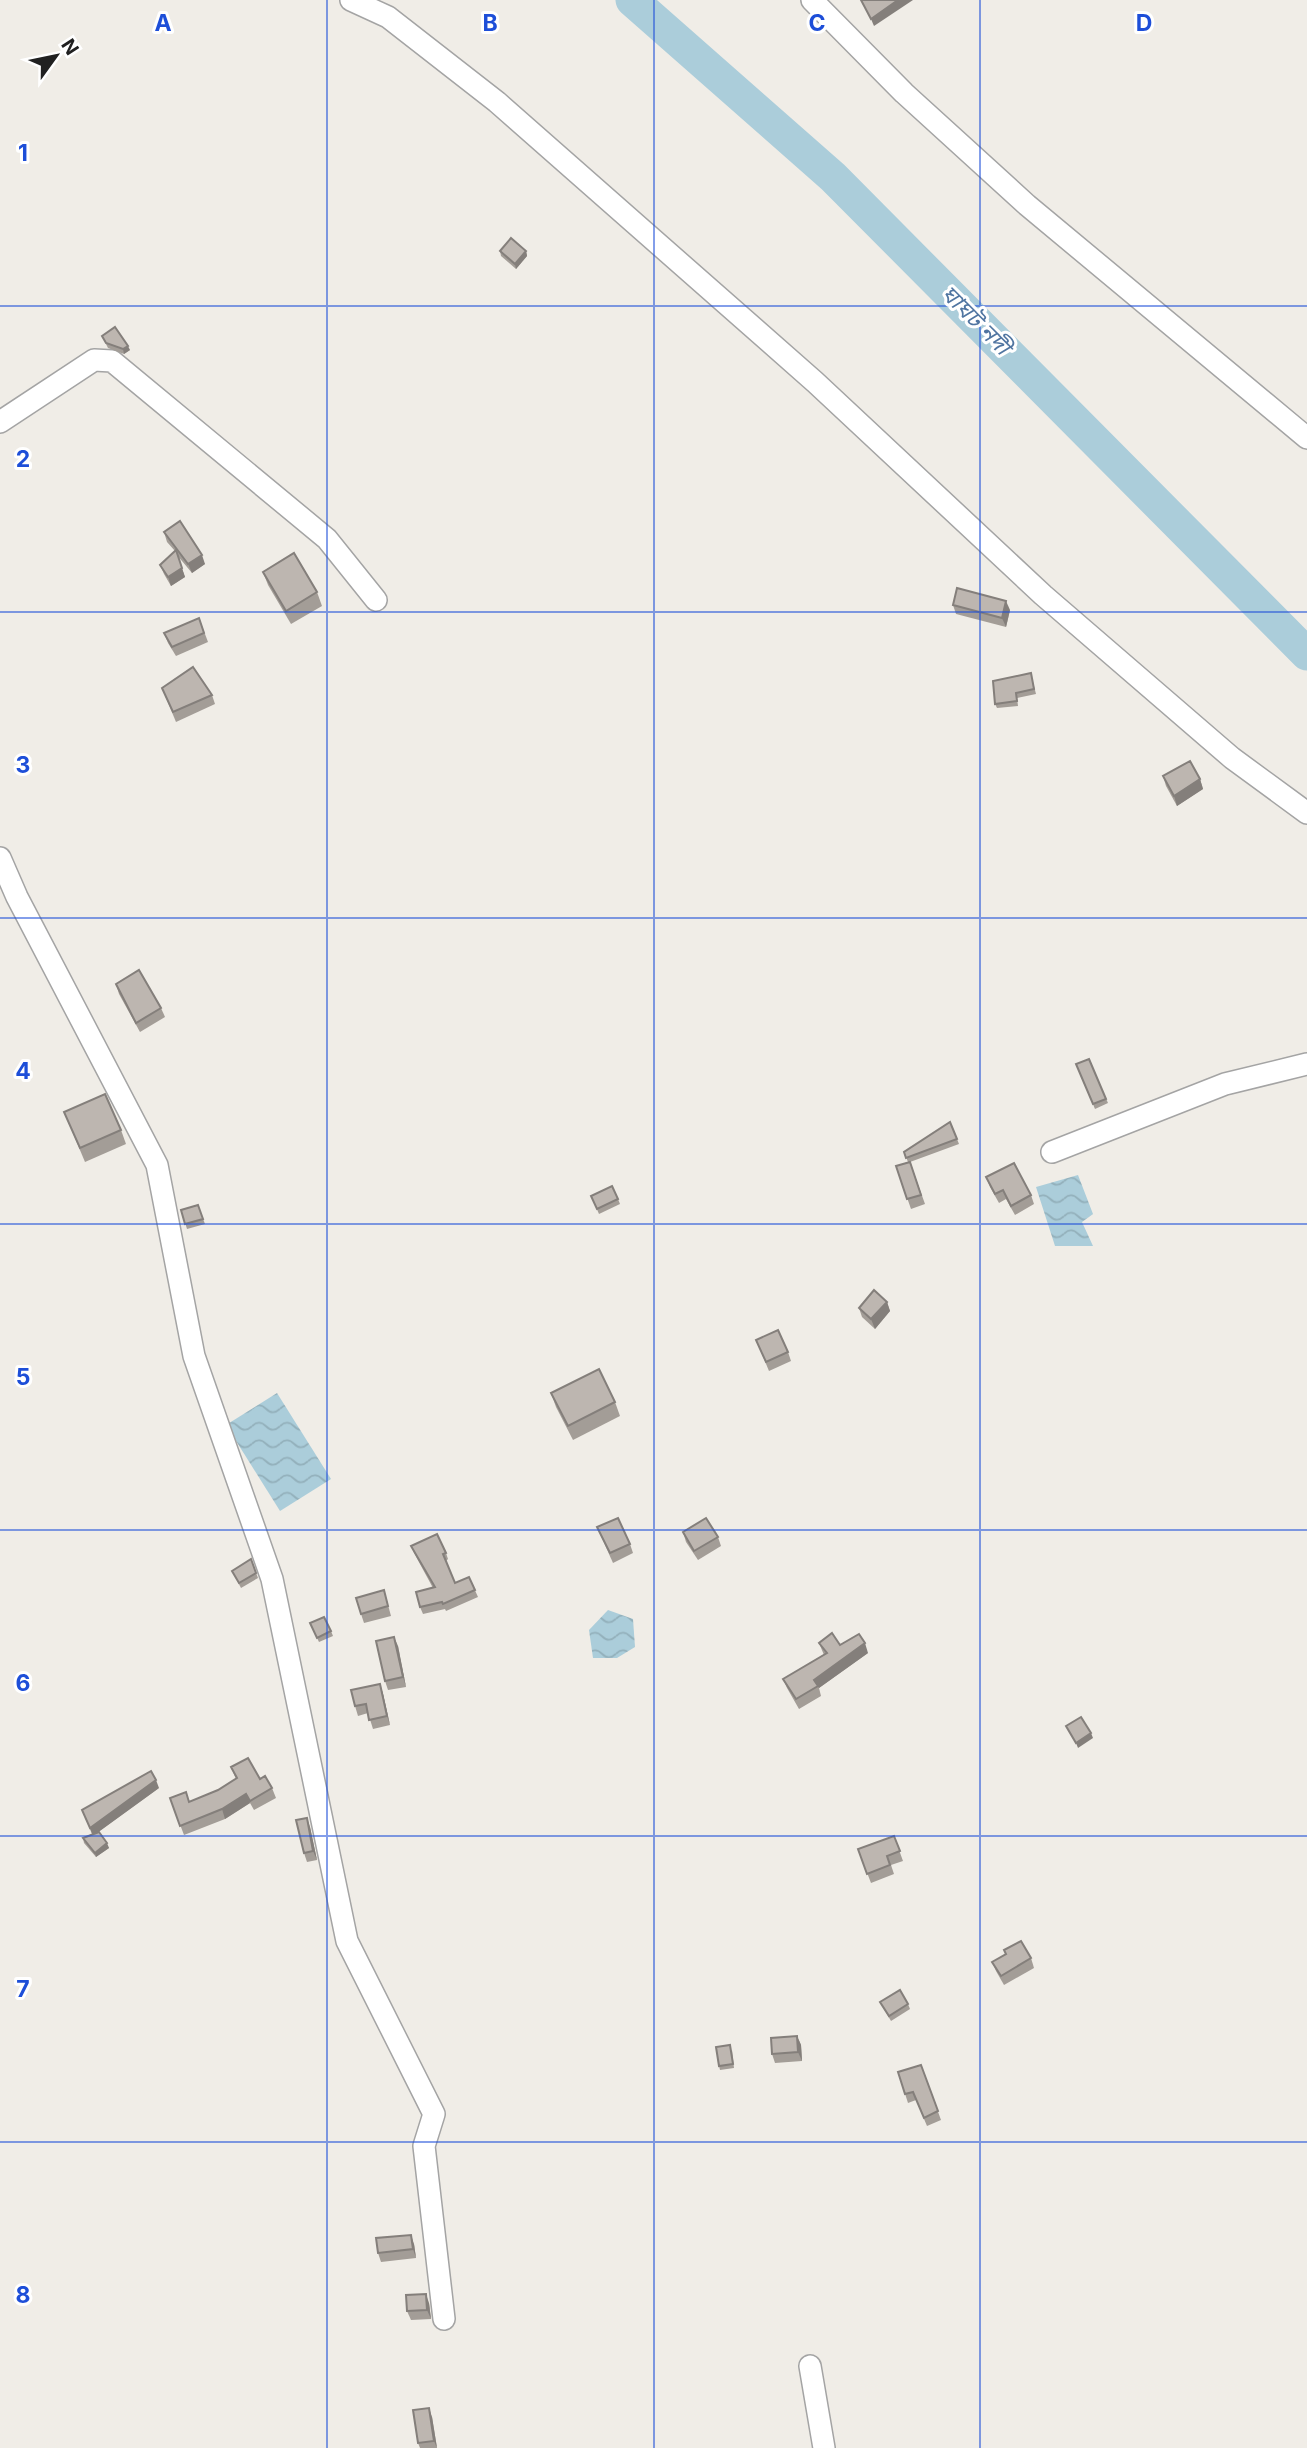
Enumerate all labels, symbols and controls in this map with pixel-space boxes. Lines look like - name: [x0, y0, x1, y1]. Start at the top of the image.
- text: A: [154, 9, 172, 37]
- text: B: [482, 9, 498, 37]
- text: C: [808, 9, 826, 37]
- text: D: [1136, 9, 1152, 37]
- north arrow: [21, 21, 91, 91]
- text: N: [56, 35, 83, 59]
- text: 1: [18, 139, 28, 167]
- water label: ঘাঘট নদী: [936, 280, 1019, 363]
- text: 2: [16, 445, 30, 473]
- text: 3: [16, 751, 30, 779]
- text: 4: [15, 1057, 31, 1085]
- text: 5: [16, 1363, 30, 1391]
- text: 6: [16, 1669, 30, 1697]
- text: 7: [16, 1975, 30, 2003]
- text: 8: [16, 2281, 30, 2309]

